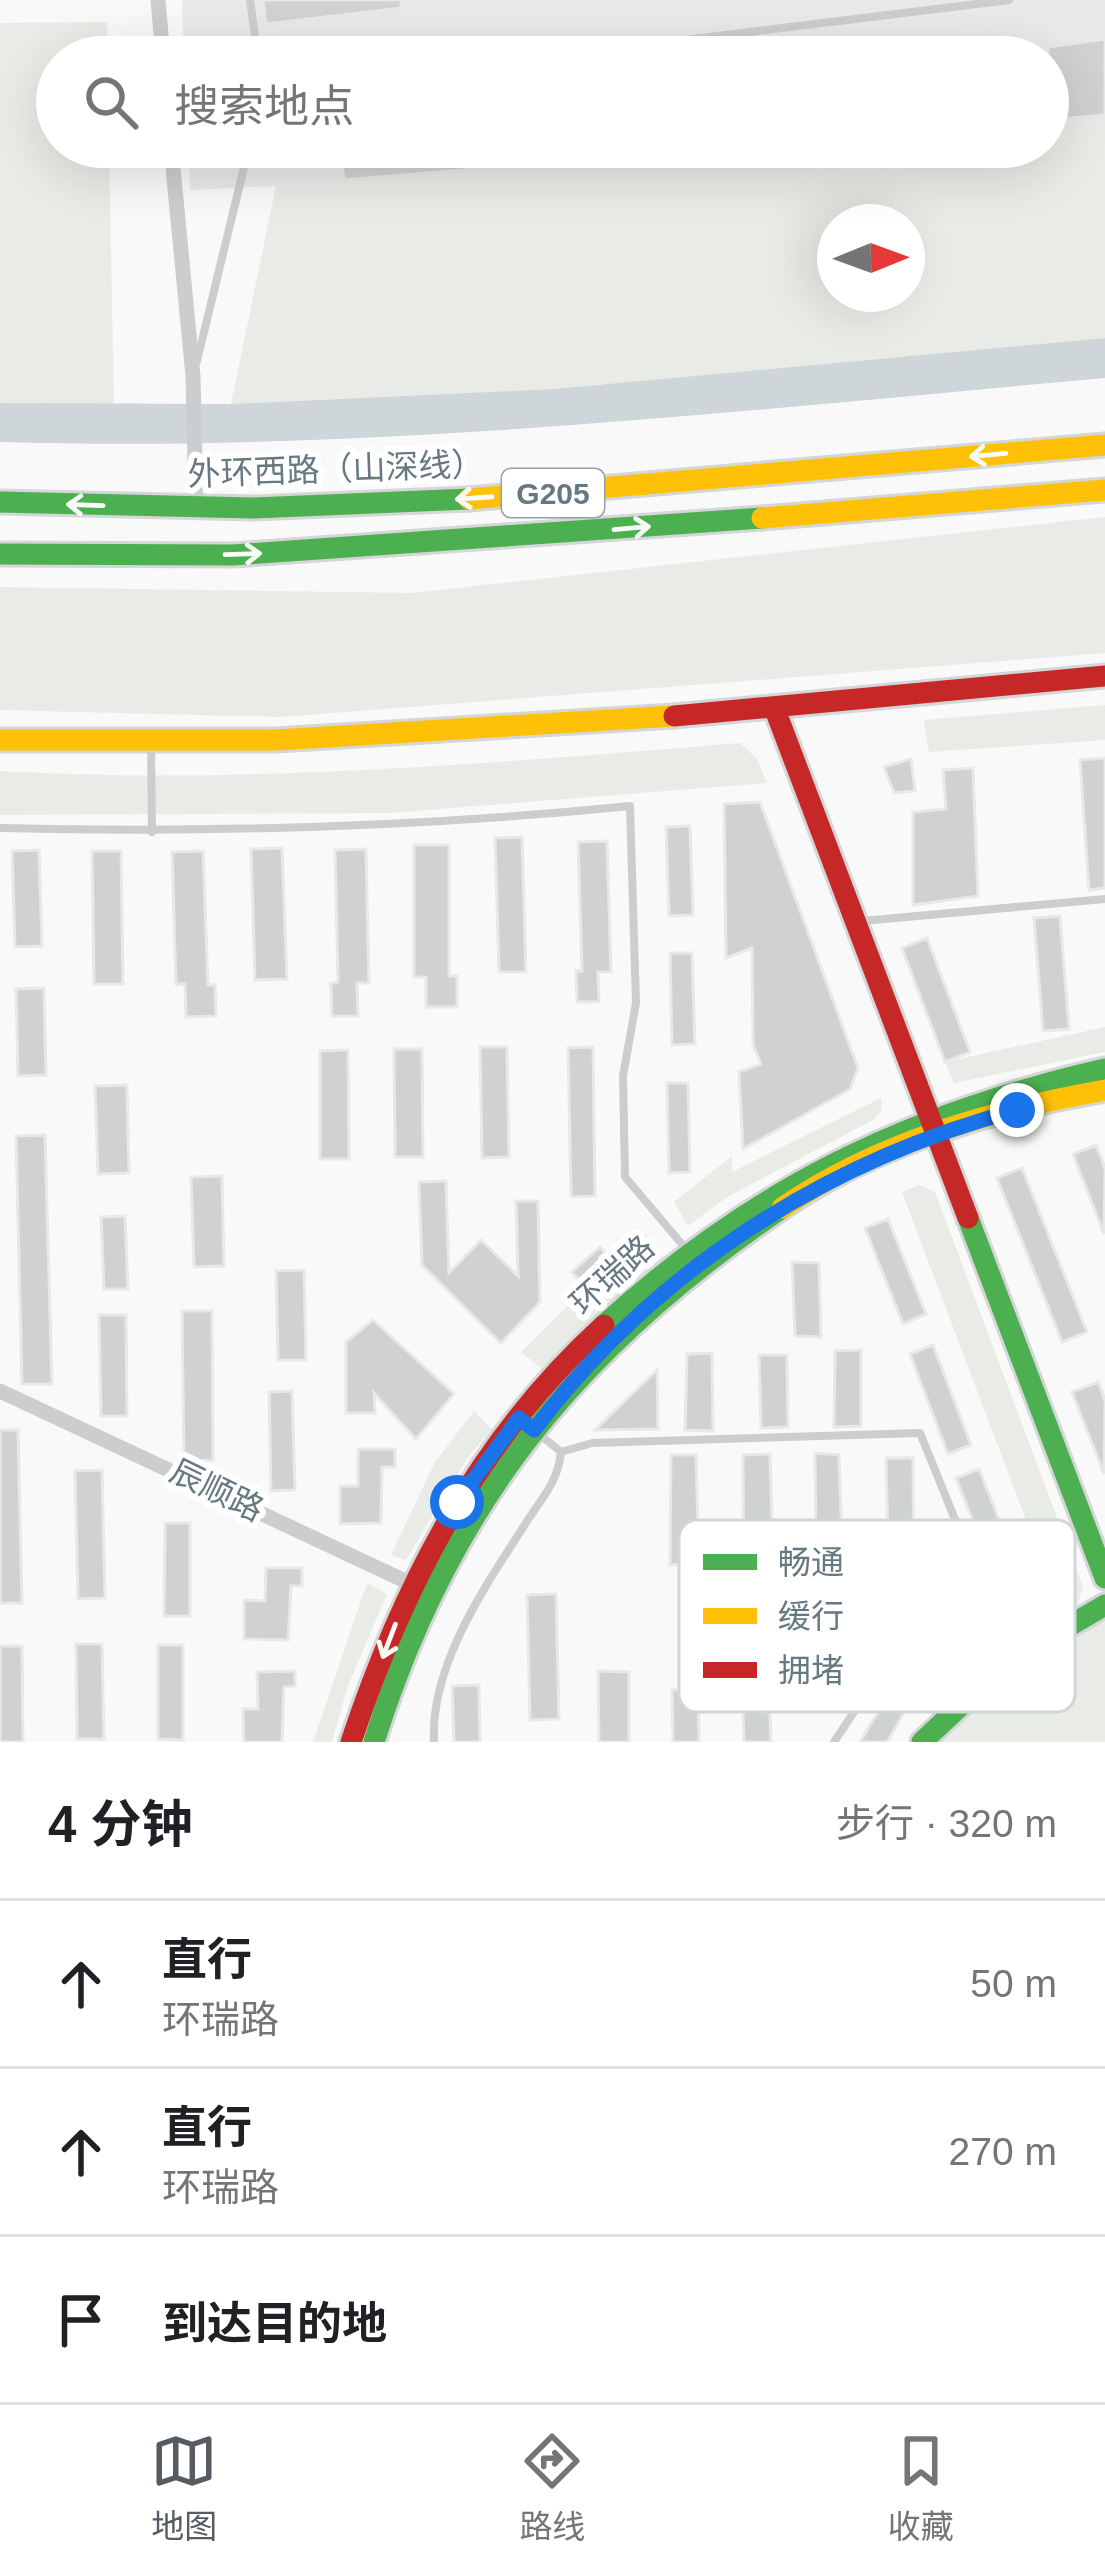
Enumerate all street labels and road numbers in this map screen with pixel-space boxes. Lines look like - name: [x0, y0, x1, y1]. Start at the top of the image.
- street label: 外环西路（山深线）: [187, 445, 485, 493]
- road number: G205: [502, 469, 604, 517]
- street label: 环瑞路: [563, 1228, 661, 1322]
- street label: 辰顺路: [164, 1452, 270, 1528]

